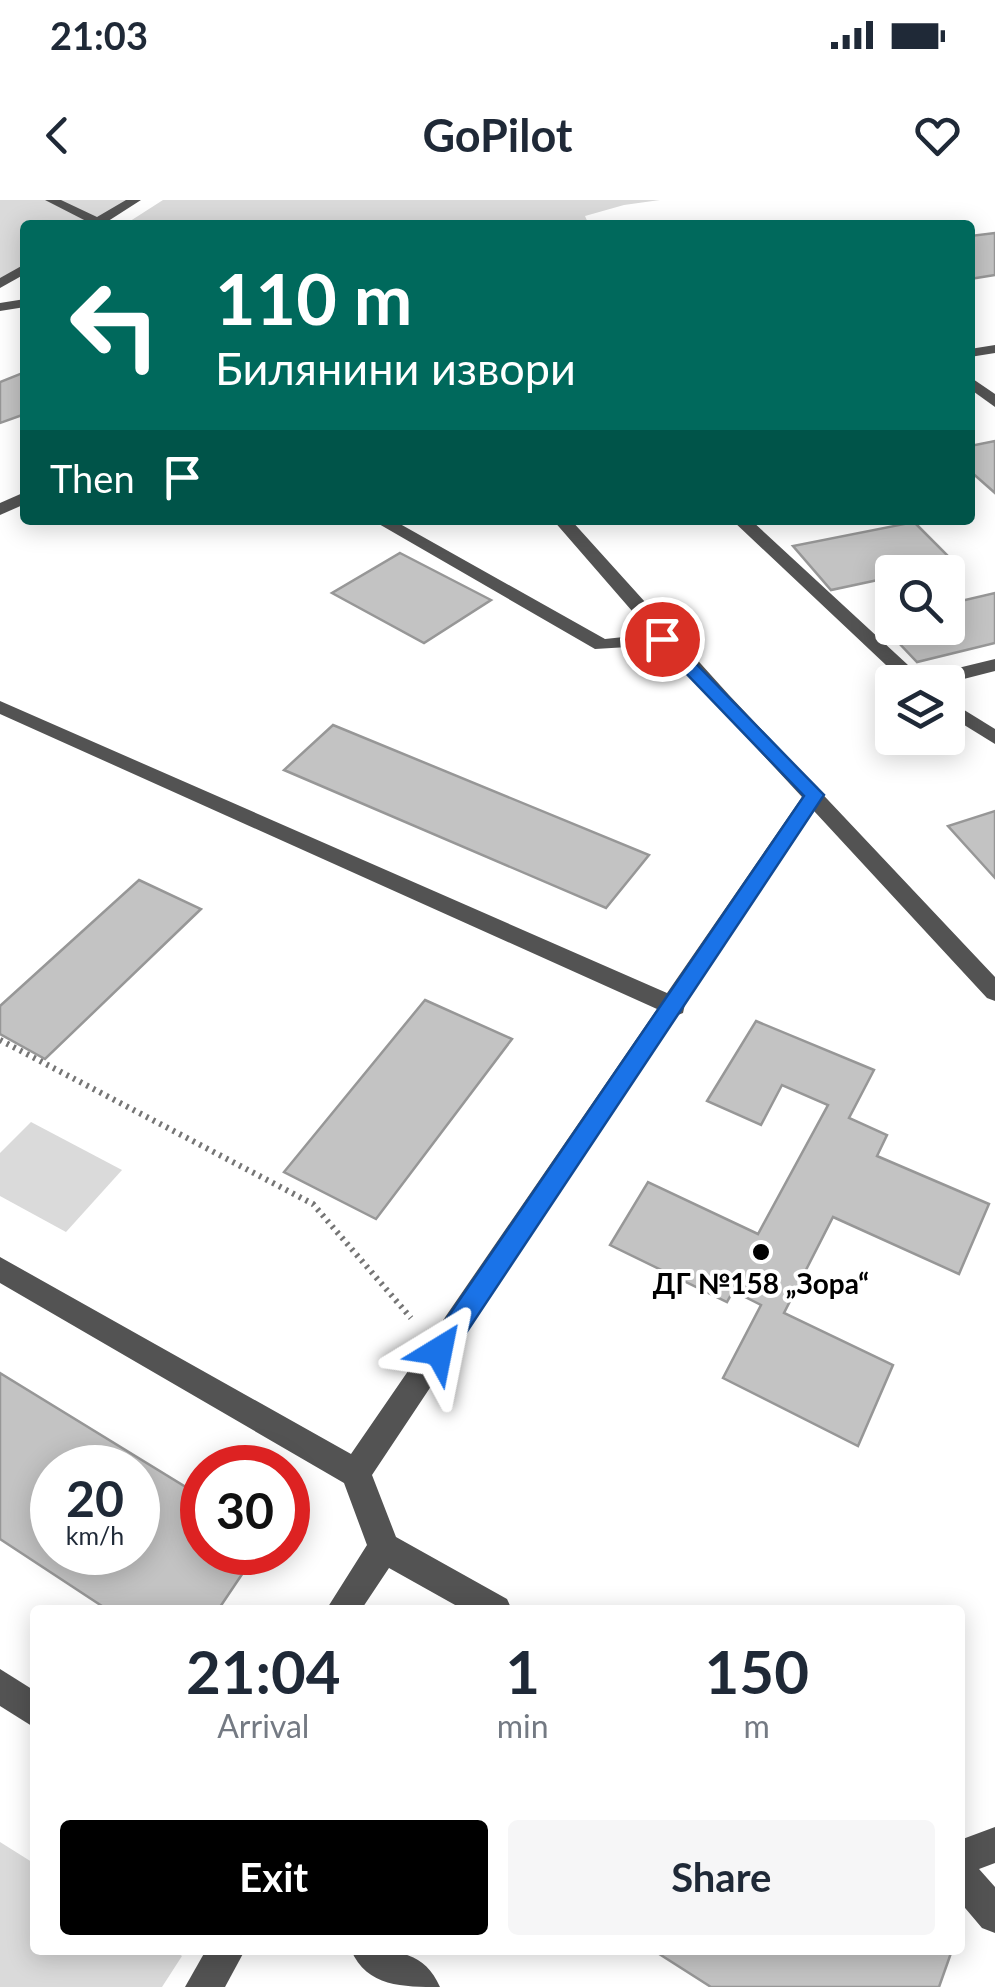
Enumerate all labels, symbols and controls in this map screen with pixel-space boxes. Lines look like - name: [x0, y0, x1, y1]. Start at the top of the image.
- text: 21:03: [50, 12, 148, 58]
- icon: back: [30, 108, 85, 163]
- text: GoPilot: [422, 108, 573, 162]
- icon: heart: [910, 108, 965, 163]
- text: 110 m: [215, 256, 412, 340]
- icon: left: [50, 260, 180, 390]
- text: Билянини извори: [215, 341, 576, 395]
- icon: arrive: [155, 450, 210, 505]
- text: Then: [50, 455, 135, 501]
- map controls: [875, 555, 965, 755]
- button: search: [875, 555, 965, 645]
- pin: [620, 597, 705, 682]
- icon: arrive: [635, 612, 690, 667]
- button: layers: [875, 665, 965, 755]
- marker: ДГ №158 „Зора“: [750, 1241, 772, 1263]
- place label: ДГ №158 „Зора“: [653, 1266, 869, 1300]
- position arrow: [387, 1299, 491, 1403]
- speed limit sign: 30: [180, 1445, 310, 1575]
- text: 20: [66, 1468, 124, 1528]
- text: km/h: [66, 1520, 124, 1550]
- text: 21:04: [186, 1635, 341, 1707]
- text: 1: [505, 1635, 540, 1707]
- text: 150: [705, 1635, 809, 1707]
- text: Arrival: [217, 1706, 309, 1745]
- text: min: [497, 1706, 549, 1745]
- text: m: [744, 1706, 770, 1745]
- button: Exit: [60, 1820, 488, 1935]
- button: Share: [508, 1820, 935, 1935]

